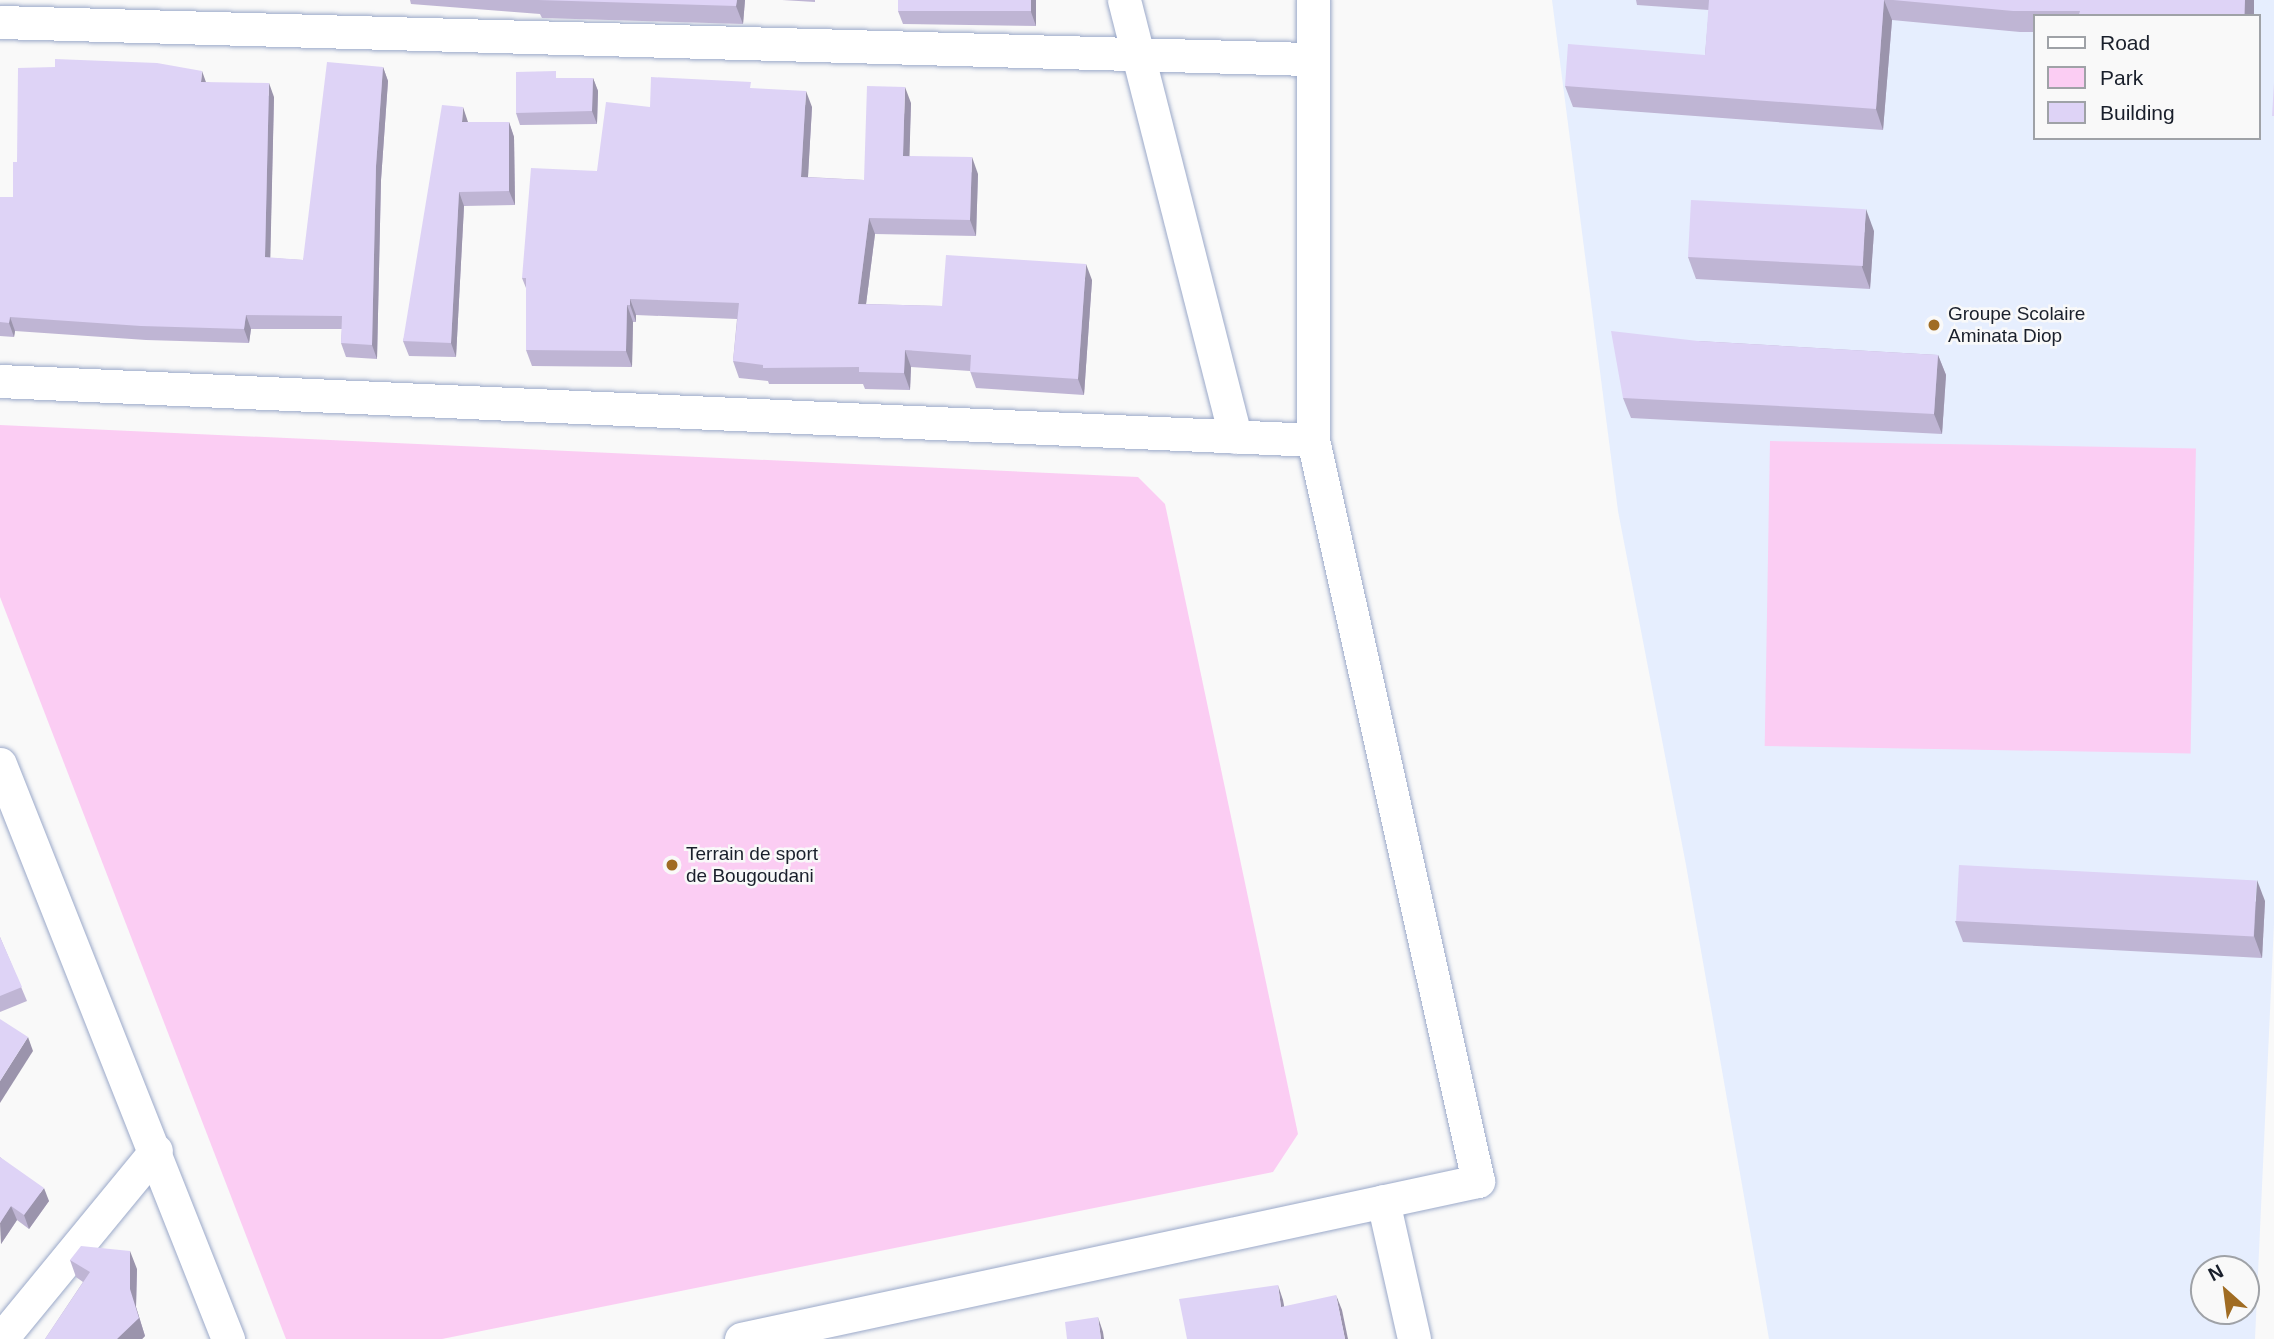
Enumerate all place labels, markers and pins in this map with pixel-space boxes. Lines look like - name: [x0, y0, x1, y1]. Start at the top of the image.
- place label: Groupe Scolaire Aminata Diop: [1948, 303, 2085, 347]
- marker: Groupe Scolaire Aminata Diop: [1926, 317, 1942, 333]
- place label: Terrain de sport de Bougoudani: [686, 843, 818, 887]
- marker: Terrain de sport de Bougoudani: [664, 857, 680, 873]

